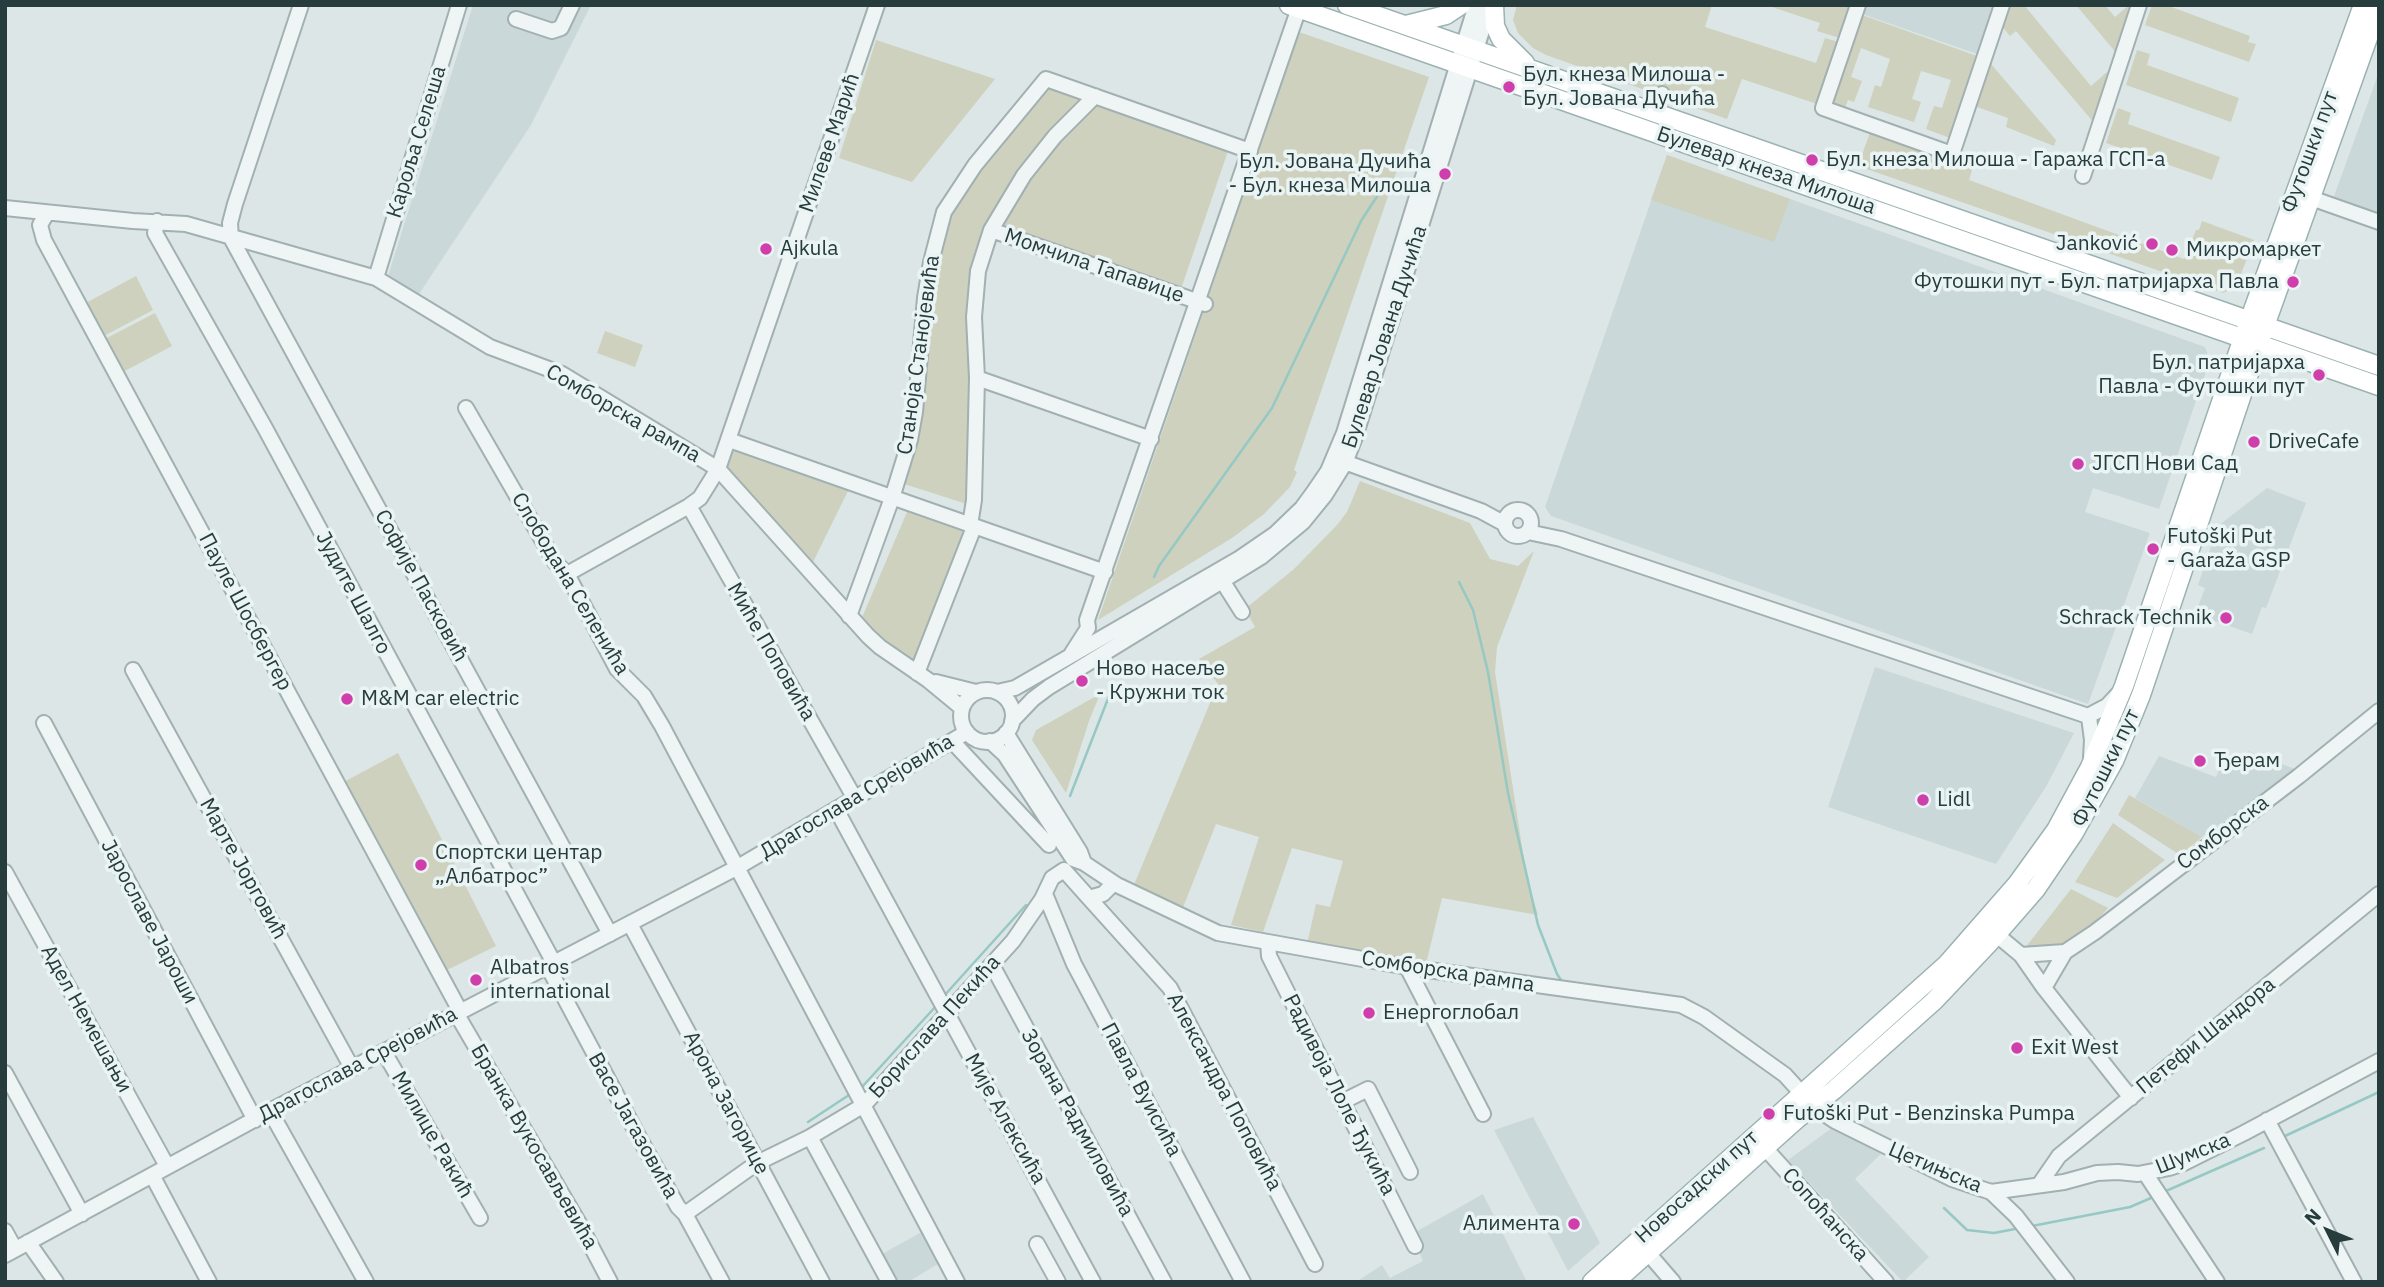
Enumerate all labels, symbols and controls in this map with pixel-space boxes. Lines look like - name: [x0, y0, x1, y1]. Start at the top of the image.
- place label: Бул. кнеза Милоша - Бул. Јована Дучића: [1523, 62, 1725, 112]
- street label: Кароља Селеша: [382, 63, 452, 221]
- street label: Милеве Марић: [794, 70, 866, 216]
- marker: Бул. кнеза Милоша - Бул. Јована Дучића: [1501, 79, 1517, 95]
- street label: Футошки пут: [2276, 88, 2344, 216]
- street label: Булевар кнеза Милоша: [1653, 122, 1879, 220]
- place label: Бул. кнеза Милоша - Гаража ГСП-а: [1826, 147, 2166, 173]
- place label: Бул. Јована Дучића - Бул. кнеза Милоша: [1229, 149, 1431, 199]
- marker: Бул. кнеза Милоша - Гаража ГСП-а: [1804, 152, 1820, 168]
- marker: Бул. Јована Дучића - Бул. кнеза Милоша: [1437, 166, 1453, 182]
- street label: Булевар Јована Дучића: [1337, 222, 1433, 452]
- street label: Момчила Тапавице: [1001, 223, 1187, 309]
- place label: Janković: [2056, 231, 2138, 257]
- place label: Ajkula: [780, 236, 838, 262]
- marker: Janković: [2144, 236, 2160, 252]
- place label: Микромаркет: [2186, 237, 2321, 263]
- marker: Ajkula: [758, 241, 774, 257]
- marker: Микромаркет: [2164, 242, 2180, 258]
- street label: Станоја Станојевића: [893, 254, 945, 456]
- place label: Футошки пут - Бул. патријарха Павла: [1914, 269, 2279, 295]
- marker: Футошки пут - Бул. патријарха Павла: [2285, 274, 2301, 290]
- place label: Бул. патријарха Павла - Футошки пут: [2098, 350, 2305, 400]
- street label: Сомборска рампа: [541, 359, 705, 469]
- marker: Бул. патријарха Павла - Футошки пут: [2311, 367, 2327, 383]
- place label: DriveCafe: [2268, 429, 2359, 455]
- marker: DriveCafe: [2246, 434, 2262, 450]
- place label: ЈГСП Нови Сад: [2092, 451, 2238, 477]
- marker: ЈГСП Нови Сад: [2070, 456, 2086, 472]
- street label: Слободана Селенића: [506, 488, 634, 680]
- street label: Софије Пасковић: [369, 506, 473, 666]
- place label: Futoški Put - Garaža GSP: [2167, 524, 2290, 574]
- street label: Јудите Шалго: [310, 527, 396, 659]
- street label: Пауле Шосбергер: [193, 529, 297, 695]
- marker: Futoški Put - Garaža GSP: [2145, 541, 2161, 557]
- street label: Миће Поповића: [721, 579, 821, 725]
- place label: Schrack Technik: [2059, 605, 2212, 631]
- marker: Schrack Technik: [2218, 610, 2234, 626]
- place label: Ново насеље - Кружни ток: [1096, 656, 1225, 706]
- marker: Ново насеље - Кружни ток: [1074, 673, 1090, 689]
- place label: M&M car electric: [361, 686, 519, 712]
- marker: M&M car electric: [339, 691, 355, 707]
- street label: Футошки пут: [2067, 705, 2145, 831]
- street label: Драгослава Срејовића: [756, 729, 958, 865]
- place label: Ђерам: [2214, 748, 2280, 774]
- marker: Ђерам: [2192, 753, 2208, 769]
- place label: Lidl: [1937, 787, 1971, 813]
- street label: Сомборска: [2172, 790, 2274, 876]
- marker: Lidl: [1915, 792, 1931, 808]
- street label: Марте Јорговић: [194, 794, 292, 944]
- street label: Јарославе Јароши: [95, 835, 203, 1009]
- place label: Спортски центар „Албатрос”: [435, 840, 602, 890]
- marker: Спортски центар „Албатрос”: [413, 857, 429, 873]
- street label: Адел Немешањи: [35, 941, 137, 1097]
- street label: Сомборска рампа: [1360, 946, 1536, 998]
- street label: Борислава Пекића: [864, 950, 1006, 1104]
- place label: Albatros international: [490, 955, 610, 1005]
- marker: Albatros international: [468, 972, 484, 988]
- street label: Петефи Шандора: [2131, 972, 2281, 1100]
- street label: Александра Поповића: [1161, 989, 1287, 1195]
- street label: Радивоја Лоле Ђукића: [1277, 990, 1401, 1200]
- place label: Енергоглобал: [1383, 1000, 1519, 1026]
- street label: Драгослава Срејовића: [254, 1002, 462, 1128]
- marker: Енергоглобал: [1361, 1005, 1377, 1021]
- street label: Павла Вуисића: [1095, 1019, 1187, 1161]
- street label: Зорана Радмиловића: [1015, 1025, 1139, 1221]
- street label: Арона Загорице: [678, 1027, 774, 1179]
- place label: Exit West: [2031, 1035, 2119, 1061]
- street label: Бранка Вукосављевића: [465, 1040, 603, 1254]
- marker: Exit West: [2009, 1040, 2025, 1056]
- street label: Васе Јагазовића: [582, 1048, 684, 1204]
- street label: Мије Алексића: [959, 1049, 1051, 1189]
- street label: Милице Ракић: [386, 1067, 478, 1203]
- place label: Futoški Put - Benzinska Pumpa: [1783, 1101, 2075, 1127]
- marker: Futoški Put - Benzinska Pumpa: [1761, 1106, 1777, 1122]
- street label: Новосадски пут: [1630, 1125, 1764, 1249]
- street label: Шумска: [2152, 1128, 2234, 1180]
- street label: Цетињска: [1884, 1137, 1986, 1199]
- street label: Сопоћанска: [1776, 1163, 1874, 1267]
- north arrow: [2293, 1196, 2363, 1266]
- text: N: [2299, 1203, 2326, 1230]
- place label: Алимента: [1463, 1211, 1560, 1237]
- marker: Алимента: [1566, 1216, 1582, 1232]

